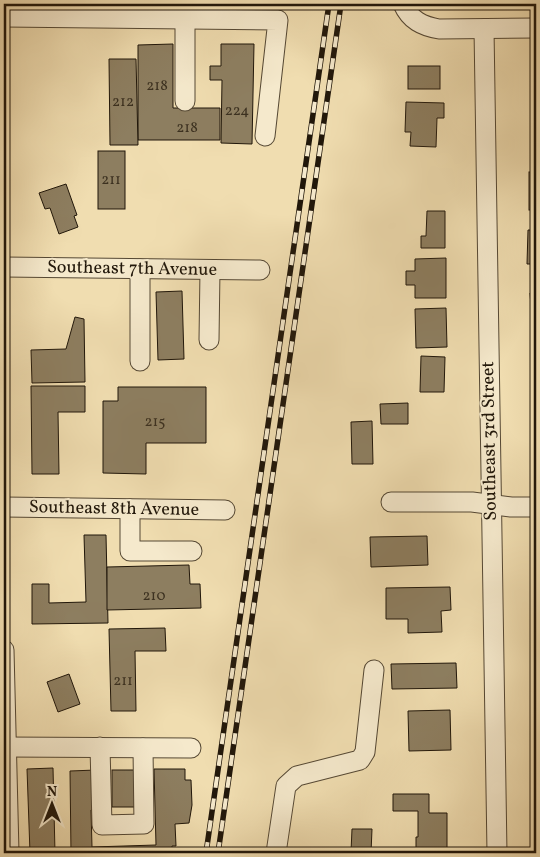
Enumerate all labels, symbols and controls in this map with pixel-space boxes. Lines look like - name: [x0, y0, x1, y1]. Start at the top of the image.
- house number: 218: [146, 76, 168, 97]
- house number: 212: [112, 92, 134, 113]
- house number: 224: [225, 101, 249, 122]
- house number: 218: [176, 118, 198, 139]
- house number: 211: [101, 170, 121, 191]
- street label: Southeast 7th Avenue: [47, 255, 217, 283]
- street label: Southeast 3rd Street: [476, 361, 504, 521]
- house number: 215: [144, 412, 166, 433]
- street label: Southeast 8th Avenue: [29, 495, 199, 523]
- house number: 210: [143, 586, 165, 607]
- house number: 211: [113, 671, 133, 692]
- north arrow: [28, 780, 78, 830]
- text: N: [47, 783, 57, 802]

